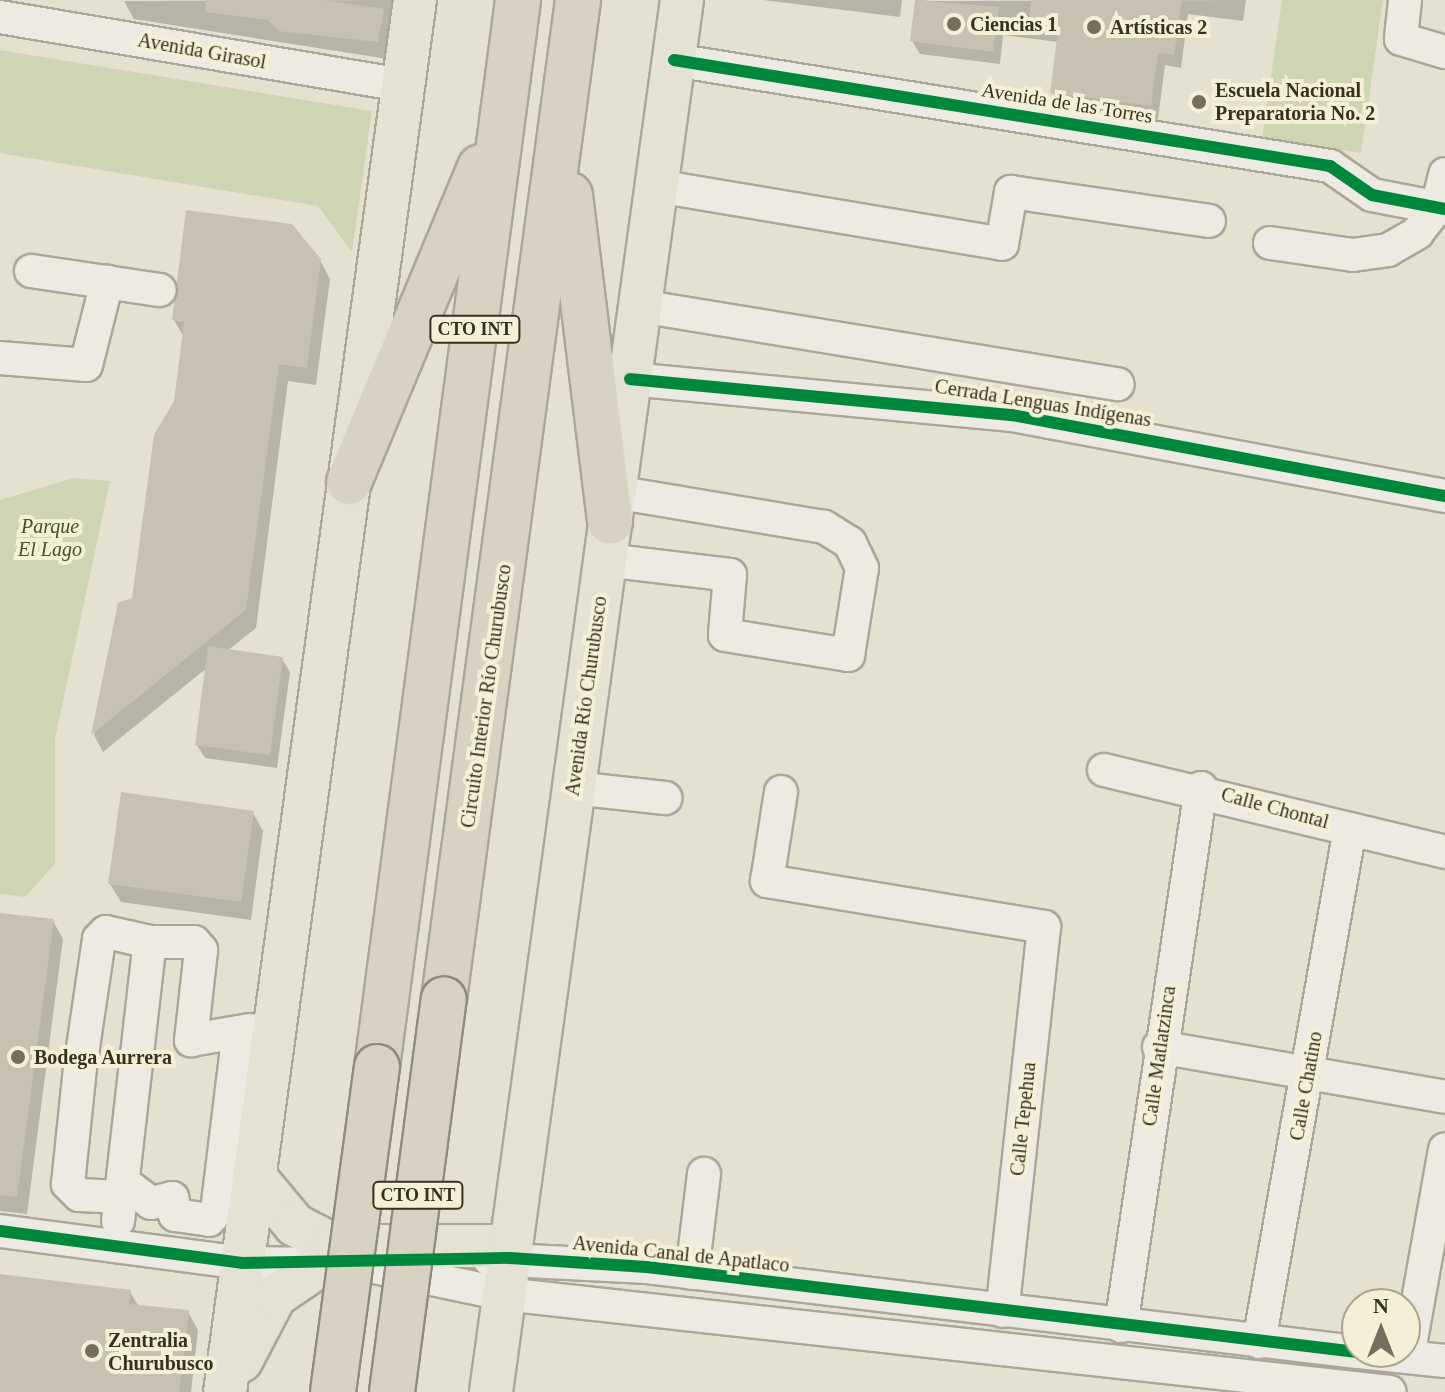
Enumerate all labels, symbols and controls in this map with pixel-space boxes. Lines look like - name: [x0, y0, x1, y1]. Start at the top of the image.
- place label: Ciencias 1: [970, 12, 1057, 36]
- marker: Ciencias 1: [945, 15, 963, 33]
- place label: Artísticas 2: [1110, 15, 1207, 39]
- marker: Artísticas 2: [1085, 18, 1103, 36]
- street label: Avenida Girasol: [136, 28, 268, 74]
- street label: Avenida de las Torres: [980, 78, 1154, 128]
- place label: Escuela Nacional Preparatoria No. 2: [1215, 78, 1375, 125]
- marker: Escuela Nacional Preparatoria No. 2: [1190, 93, 1208, 111]
- road number: CTO INT: [429, 315, 521, 343]
- street label: Cerrada Lenguas Indígenas: [933, 374, 1153, 432]
- park label: Parque El Lago: [18, 515, 82, 562]
- street label: Circuito Interior Río Churubusco: [456, 563, 516, 829]
- street label: Avenida Río Churubusco: [560, 594, 612, 798]
- street label: Calle Chontal: [1219, 782, 1331, 834]
- street label: Calle Matlatzinca: [1137, 984, 1181, 1128]
- street label: Calle Chatino: [1285, 1029, 1327, 1143]
- place label: Bodega Aurrera: [34, 1045, 173, 1069]
- marker: Bodega Aurrera: [9, 1048, 27, 1066]
- street label: Calle Tepehua: [1005, 1061, 1041, 1177]
- road number: CTO INT: [372, 1181, 464, 1209]
- street label: Avenida Canal de Apatlaco: [571, 1231, 791, 1277]
- north arrow: [1341, 1288, 1421, 1368]
- text: N: [1373, 1293, 1389, 1318]
- place label: Zentralia Churubusco: [108, 1328, 214, 1375]
- marker: Zentralia Churubusco: [83, 1342, 101, 1360]

